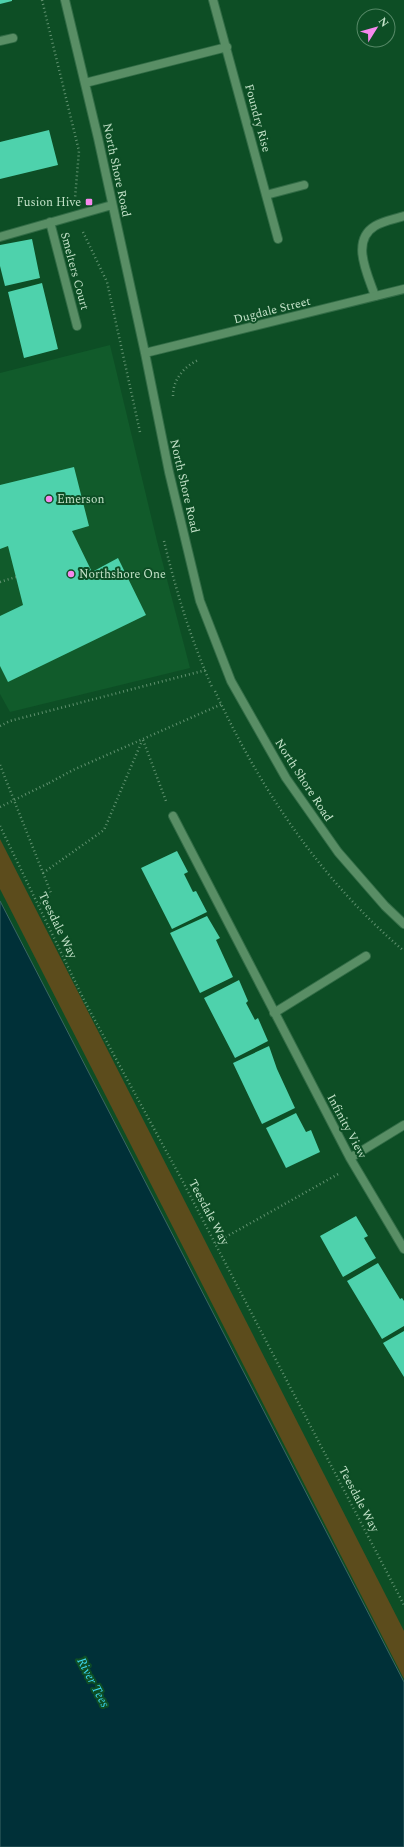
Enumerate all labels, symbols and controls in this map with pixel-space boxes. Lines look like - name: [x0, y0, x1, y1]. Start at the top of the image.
- north arrow: [356, 8, 396, 48]
- text: N: [374, 14, 393, 31]
- street label: Foundry Rise: [239, 82, 276, 155]
- street label: North Shore Road: [97, 121, 136, 219]
- place label: Fusion Hive: [17, 193, 81, 212]
- marker: Fusion Hive: [84, 197, 94, 207]
- street label: Smelters Court: [55, 230, 94, 312]
- street label: Dugdale Street: [232, 292, 313, 329]
- street label: North Shore Road: [165, 437, 205, 535]
- place label: Emerson: [57, 490, 104, 509]
- marker: Emerson: [44, 494, 54, 504]
- place label: Northshore One: [79, 565, 166, 584]
- marker: Northshore One: [66, 569, 76, 579]
- street label: North Shore Road: [270, 735, 338, 826]
- street label: Teesdale Way: [33, 889, 82, 963]
- street label: Infinity View: [322, 1091, 372, 1163]
- street label: Teesdale Way: [183, 1176, 234, 1250]
- street label: Teesdale Way: [333, 1463, 384, 1537]
- water label: River Tees: [71, 1654, 115, 1712]

